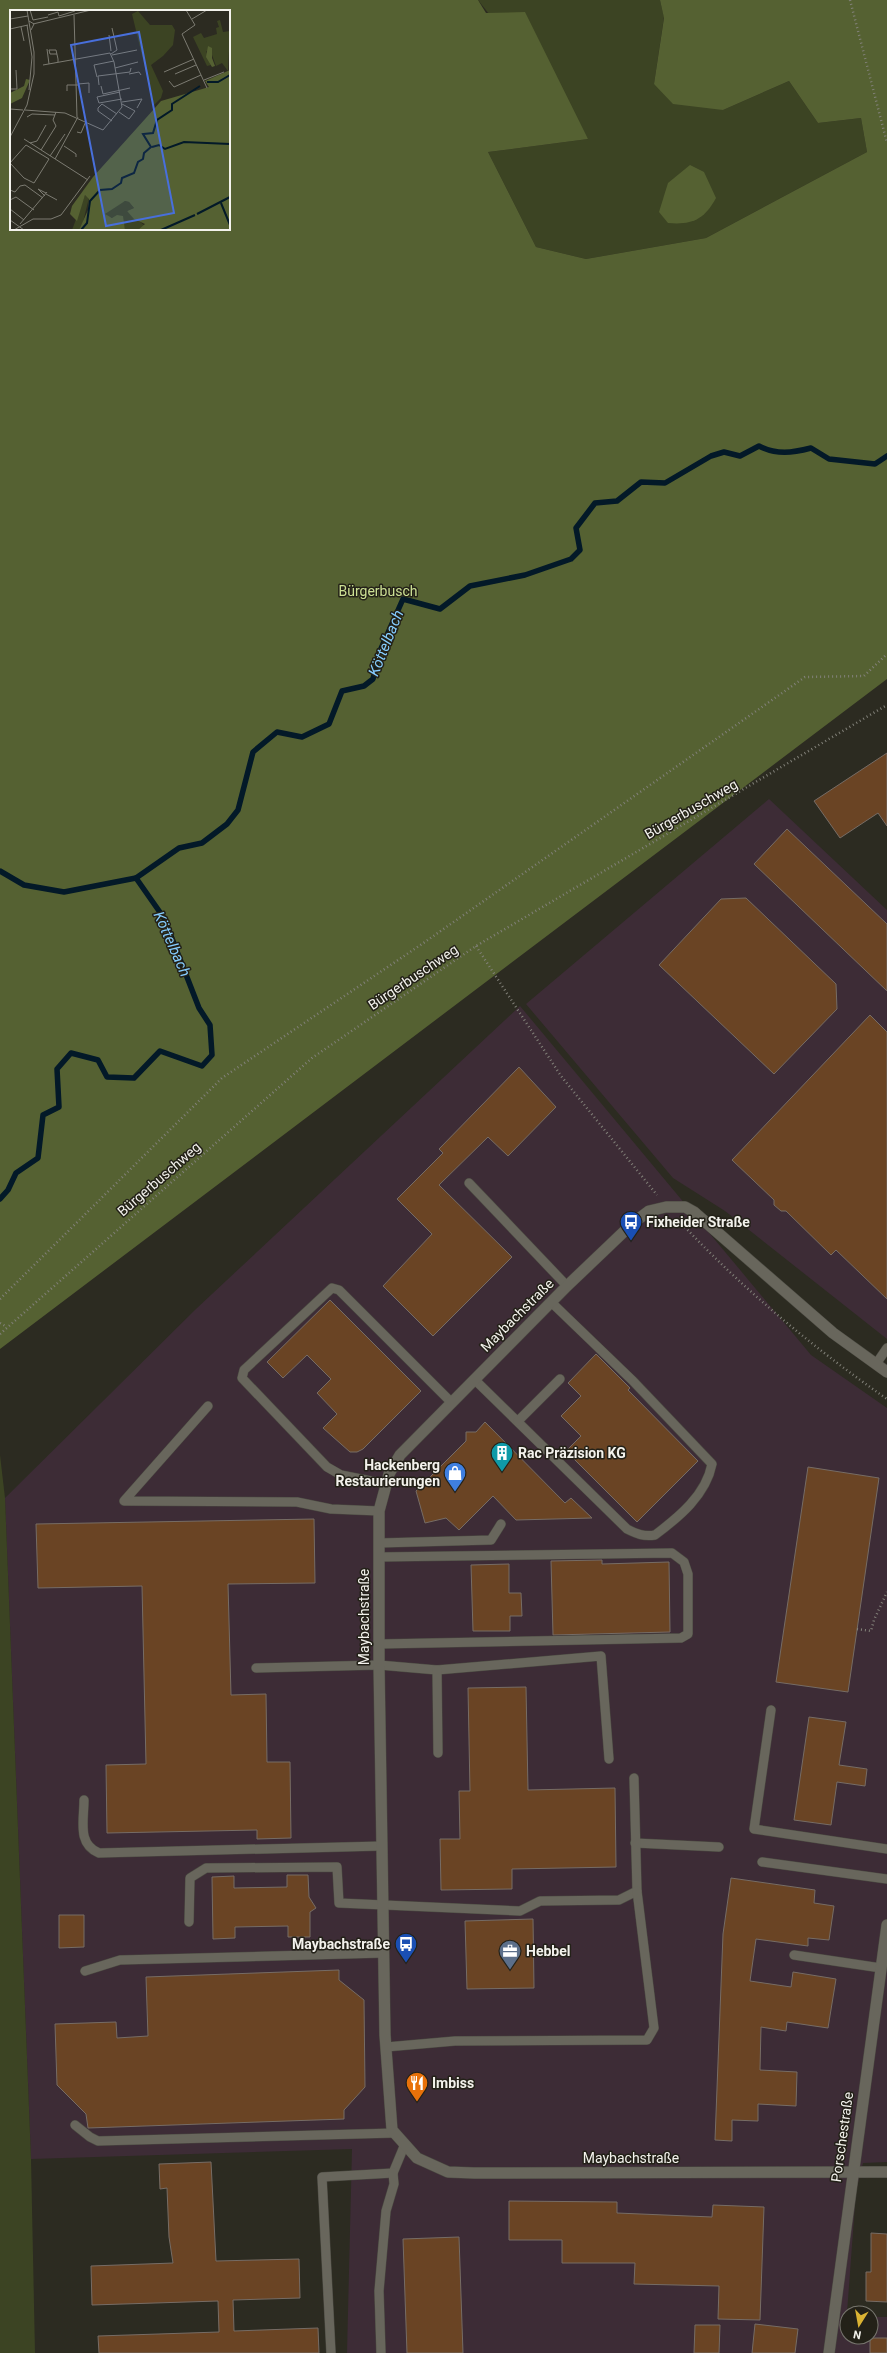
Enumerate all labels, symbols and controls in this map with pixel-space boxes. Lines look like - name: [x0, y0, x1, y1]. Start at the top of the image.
- inset map: [10, 10, 230, 230]
- park label: Bürgerbusch: [339, 583, 417, 599]
- water label: Köttelbach: [365, 607, 407, 679]
- street label: Bürgerbuschweg: [642, 776, 740, 842]
- water label: Köttelbach: [150, 908, 194, 980]
- street label: Bürgerbuschweg: [365, 941, 461, 1013]
- street label: Bürgerbuschweg: [114, 1139, 204, 1219]
- bus stop icon: Fixheider Straße: [618, 1209, 644, 1242]
- place label: Fixheider Straße: [646, 1214, 750, 1230]
- street label: Maybachstraße: [477, 1275, 557, 1355]
- building icon: Rac Präzision KG: [489, 1440, 515, 1473]
- place label: Rac Präzision KG: [518, 1445, 626, 1461]
- place label: Hackenberg Restaurierungen: [336, 1457, 440, 1489]
- shop icon: Hackenberg Restaurierungen: [442, 1460, 468, 1493]
- street label: Maybachstraße: [356, 1569, 372, 1665]
- bus stop icon: Maybachstraße: [393, 1931, 419, 1964]
- place label: Maybachstraße: [292, 1936, 390, 1952]
- office icon: Hebbel: [497, 1938, 523, 1971]
- place label: Hebbel: [526, 1943, 570, 1959]
- restaurant icon: Imbiss: [404, 2070, 430, 2103]
- place label: Imbiss: [432, 2075, 474, 2091]
- street label: Porschestraße: [828, 2091, 856, 2183]
- street label: Maybachstraße: [583, 2150, 679, 2166]
- north arrow: [839, 2305, 879, 2345]
- text: N: [852, 2327, 862, 2341]

